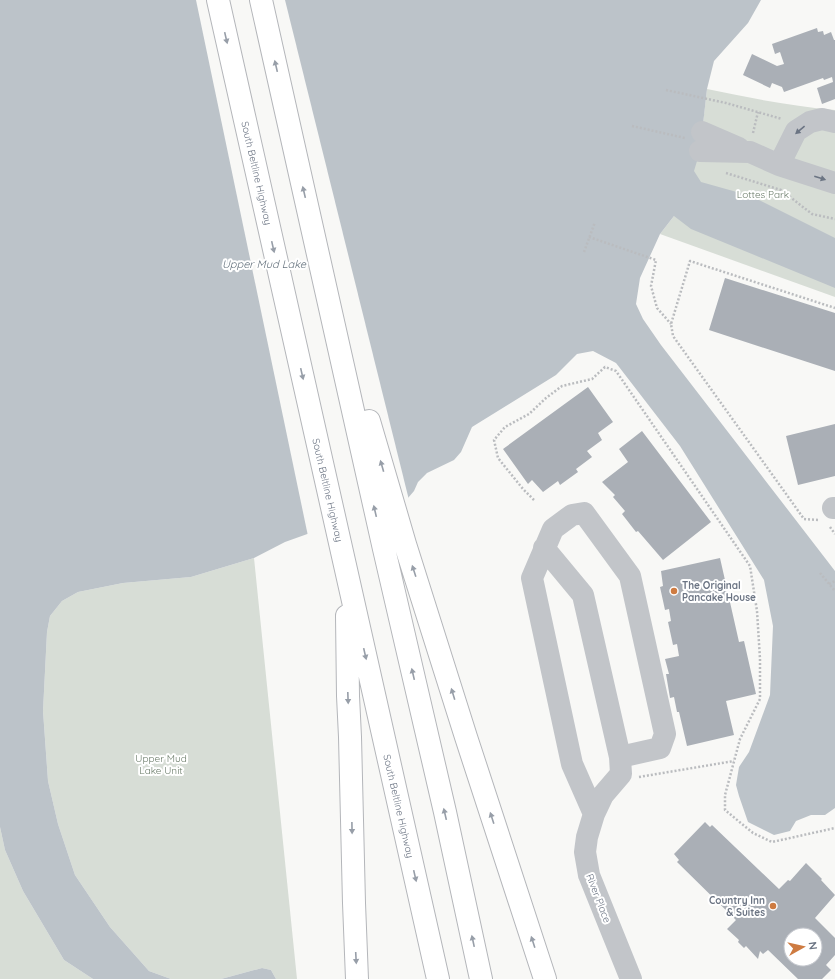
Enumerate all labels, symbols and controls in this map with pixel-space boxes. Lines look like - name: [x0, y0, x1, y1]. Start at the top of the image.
- one-way arrow: [224, 32, 230, 44]
- one-way arrow: [272, 60, 278, 72]
- street label: South Beltline Highway: [238, 120, 275, 226]
- one-way arrow: [794, 125, 805, 134]
- one-way arrow: [814, 175, 826, 181]
- one-way arrow: [301, 186, 307, 199]
- park label: Lottes Park: [737, 188, 789, 201]
- one-way arrow: [271, 241, 277, 253]
- water label: Upper Mud Lake: [222, 257, 307, 271]
- one-way arrow: [299, 367, 305, 380]
- street label: South Beltline Highway: [309, 437, 346, 543]
- one-way arrow: [379, 460, 385, 472]
- one-way arrow: [372, 505, 378, 517]
- one-way arrow: [410, 564, 416, 576]
- place label: The Original Pancake House: [682, 579, 756, 604]
- marker: The Original Pancake House: [669, 586, 679, 596]
- one-way arrow: [362, 648, 368, 660]
- one-way arrow: [409, 667, 415, 680]
- one-way arrow: [450, 688, 456, 700]
- one-way arrow: [345, 692, 351, 705]
- park label: Upper Mud Lake Unit: [135, 752, 187, 777]
- street label: South Beltline Highway: [380, 753, 417, 859]
- one-way arrow: [442, 808, 448, 820]
- one-way arrow: [489, 812, 495, 824]
- one-way arrow: [349, 822, 355, 835]
- one-way arrow: [412, 870, 418, 882]
- street label: River Place: [583, 872, 614, 925]
- place label: Country Inn & Suites: [709, 894, 765, 919]
- marker: Country Inn & Suites: [768, 901, 778, 911]
- north arrow: [783, 927, 823, 967]
- one-way arrow: [469, 935, 475, 947]
- one-way arrow: [529, 936, 535, 948]
- text: N: [805, 941, 820, 951]
- one-way arrow: [353, 952, 359, 965]

